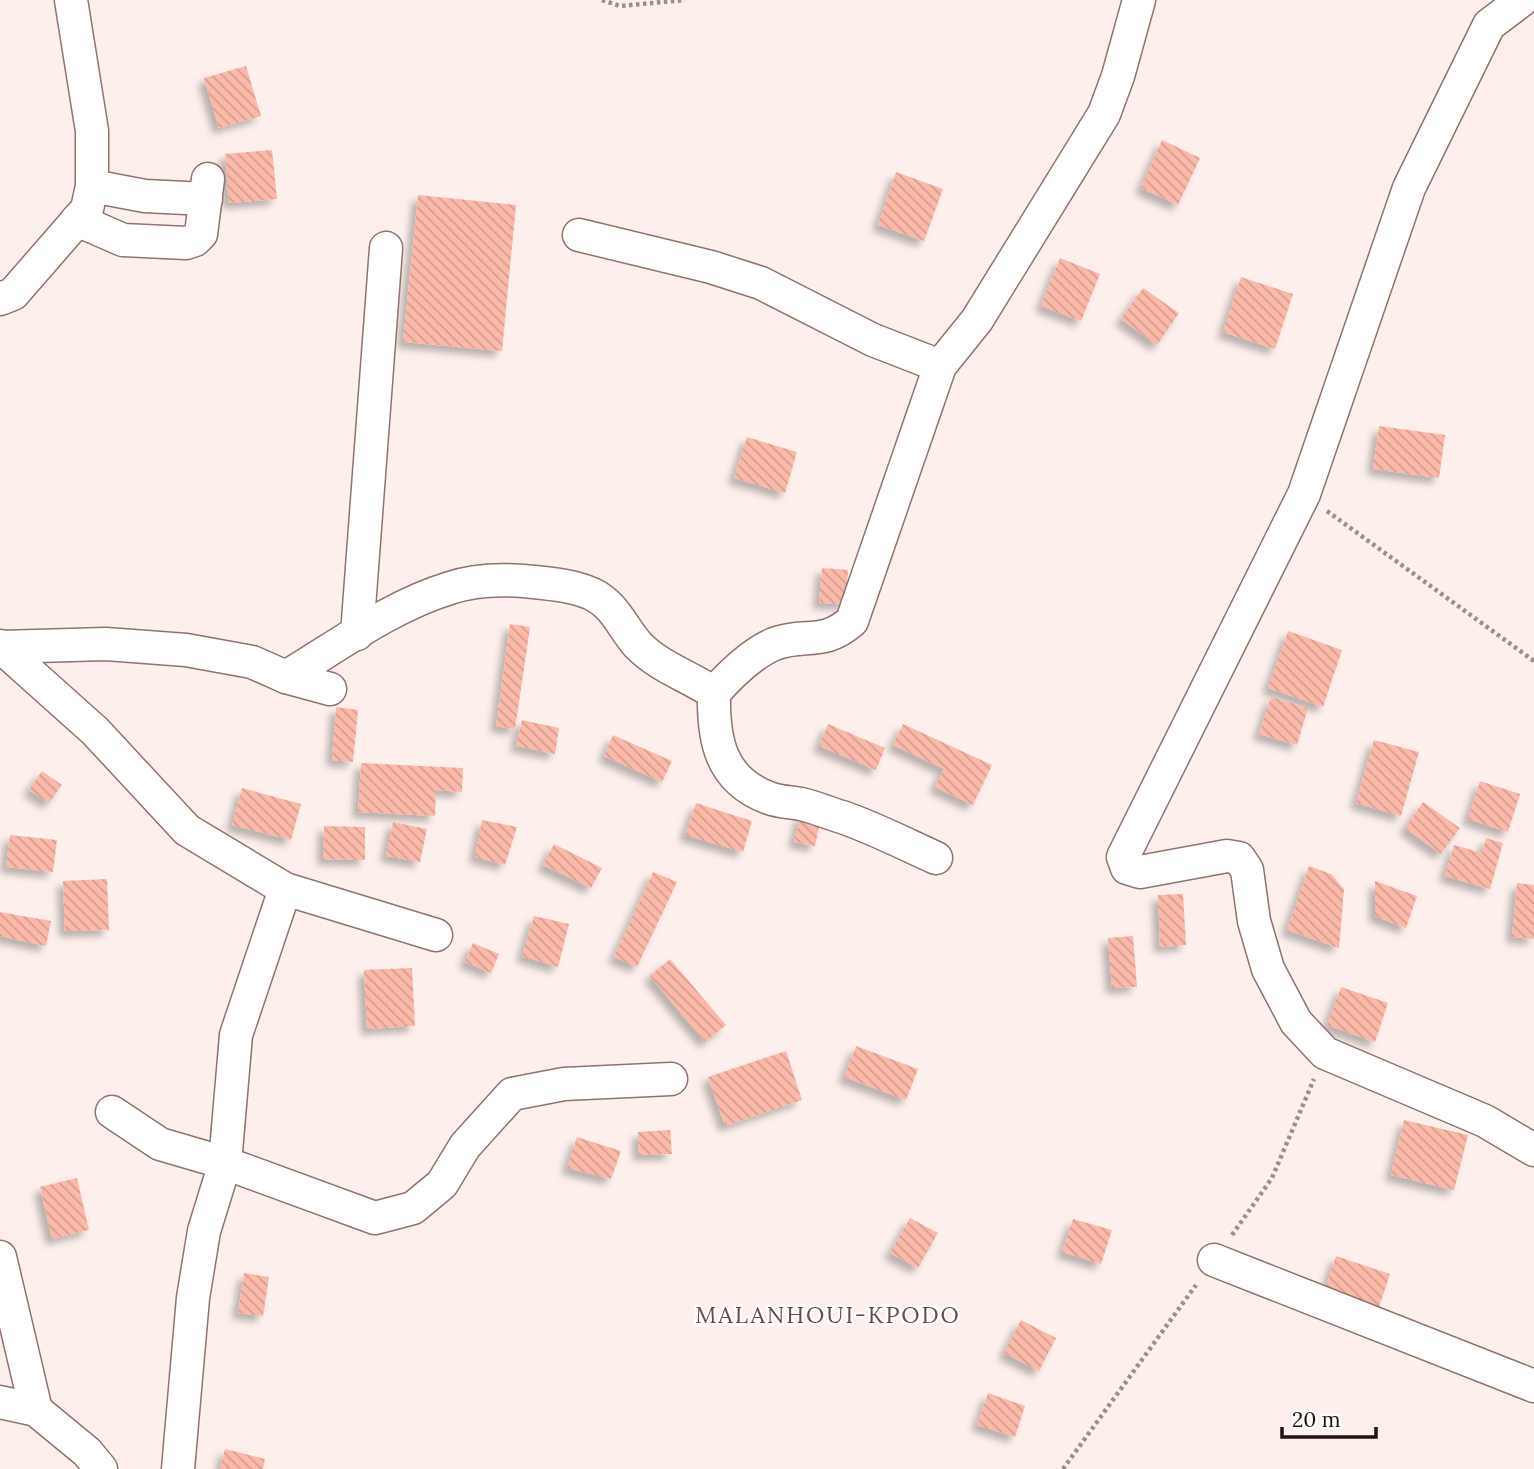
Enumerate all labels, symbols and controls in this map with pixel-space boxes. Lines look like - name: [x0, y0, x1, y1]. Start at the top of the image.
- district label: MALANHOUI-KPODO: [695, 1300, 961, 1329]
- scale bar: [1282, 1396, 1376, 1440]
- text: 20 m: [1292, 1406, 1341, 1433]

